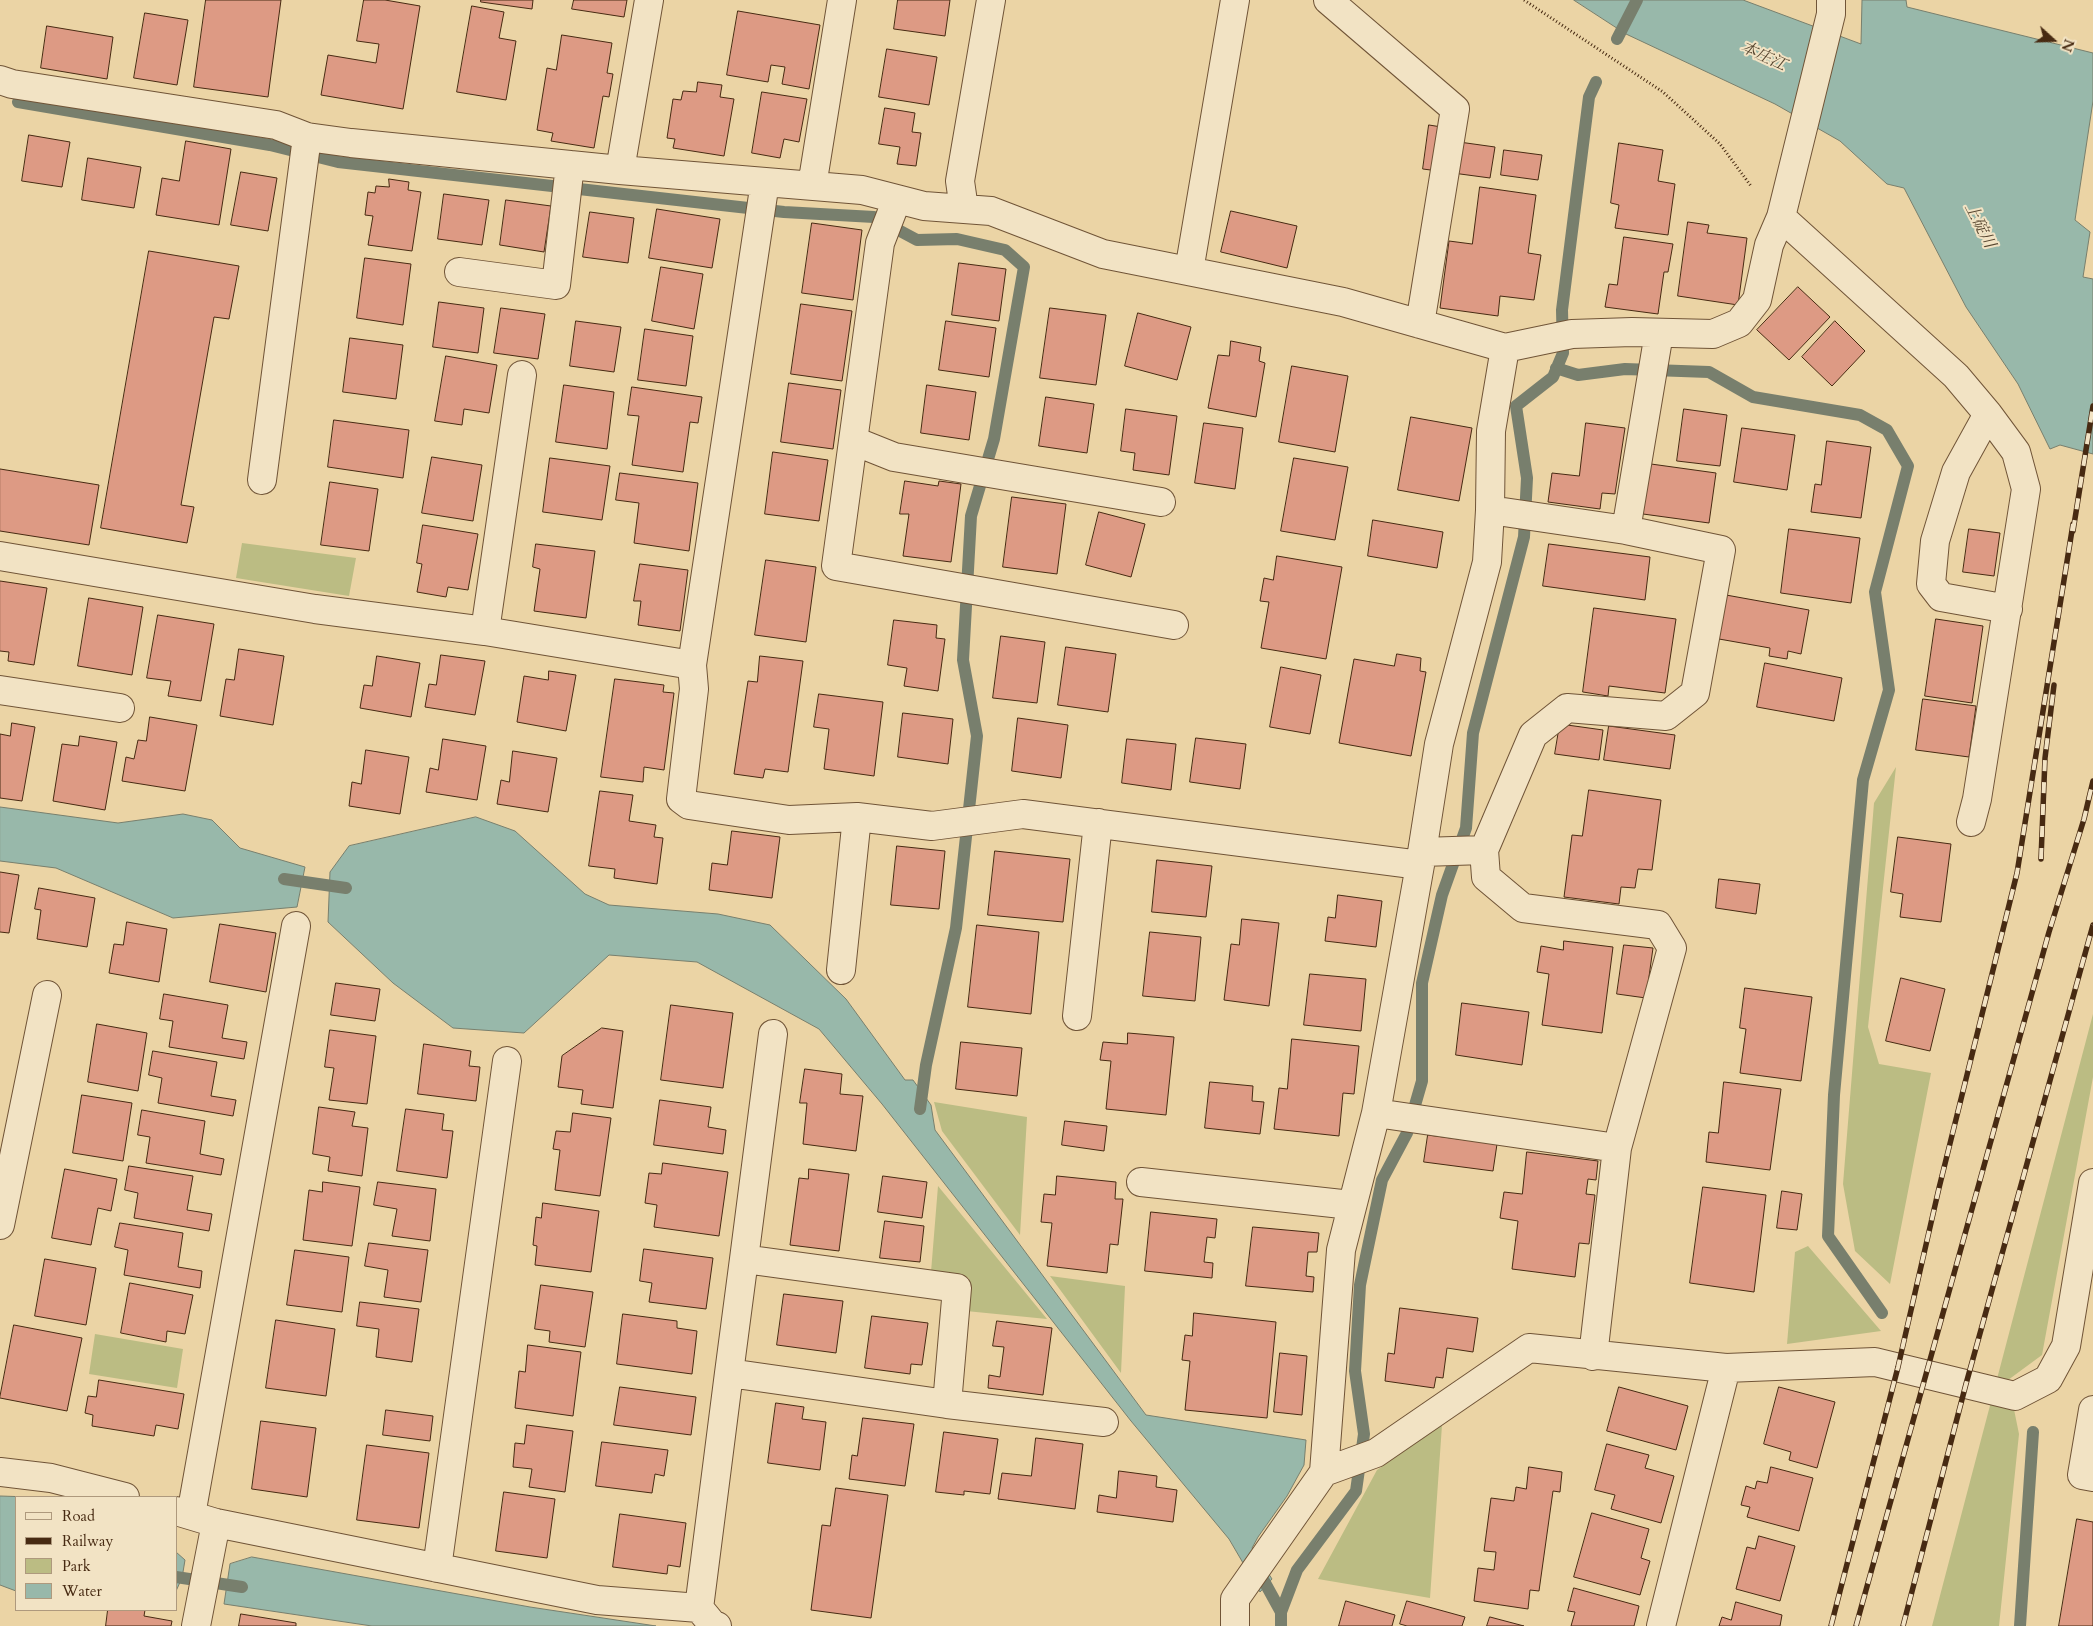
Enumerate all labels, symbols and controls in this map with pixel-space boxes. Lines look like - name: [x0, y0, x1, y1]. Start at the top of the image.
- north arrow: [2028, 15, 2078, 65]
- text: N: [2057, 36, 2079, 54]
- water label: 本庄江: [1737, 38, 1789, 76]
- water label: 上碇川: [1960, 200, 1998, 252]
- legend: [15, 1496, 178, 1611]
- text: Road: [62, 1506, 95, 1526]
- text: Railway: [62, 1531, 113, 1551]
- text: Park: [62, 1556, 91, 1576]
- text: Water: [62, 1581, 102, 1601]

